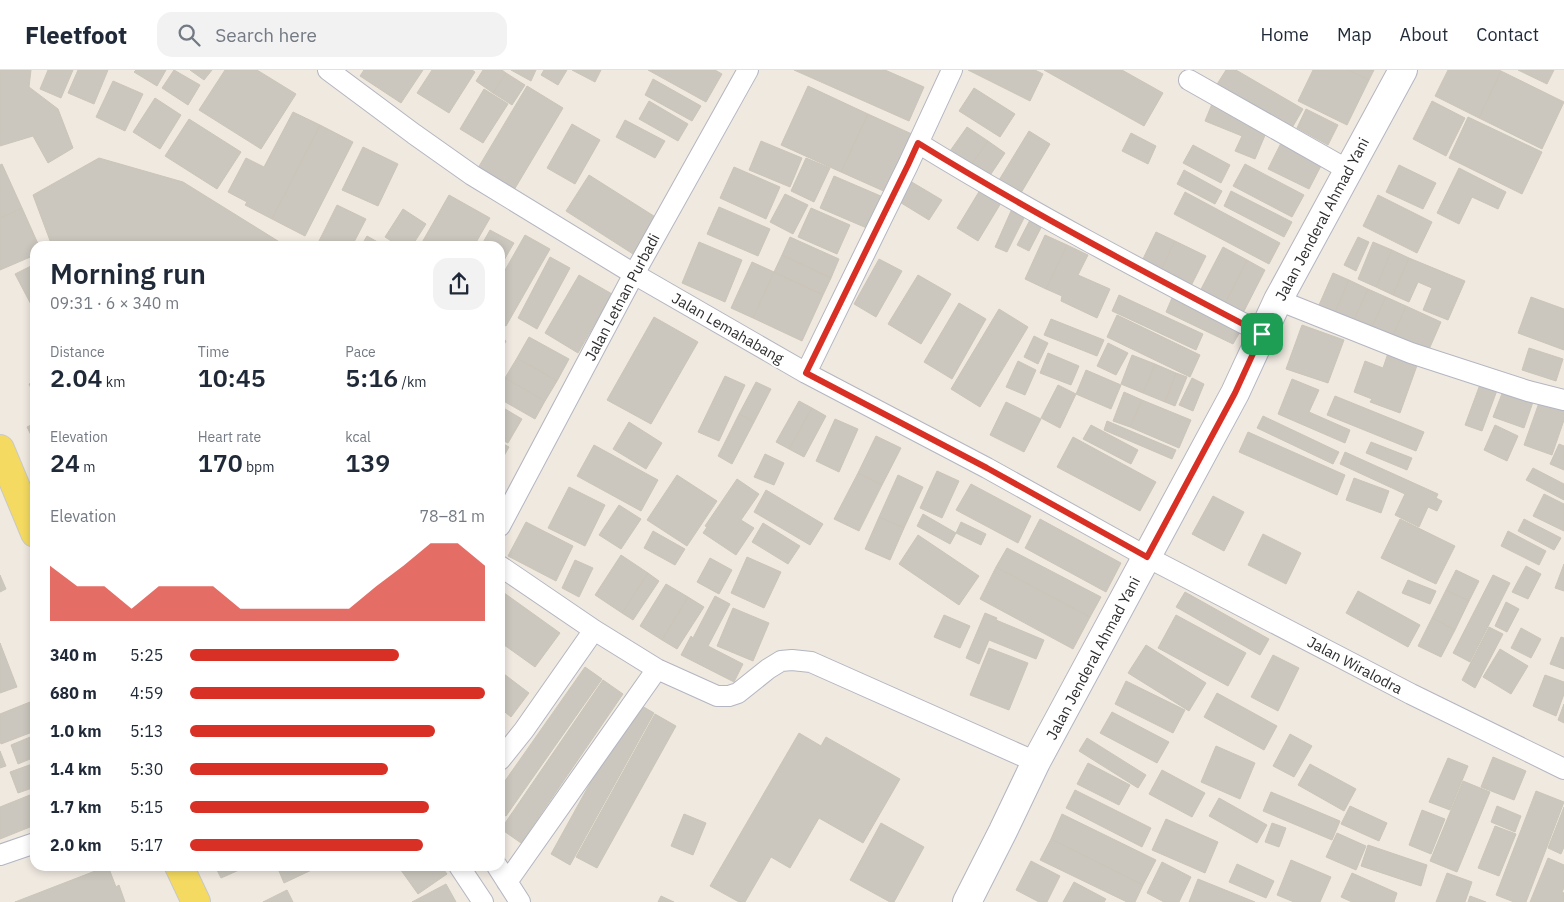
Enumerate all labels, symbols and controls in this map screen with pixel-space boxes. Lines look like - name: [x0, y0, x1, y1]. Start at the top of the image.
- search box: [157, 12, 507, 57]
- text: Fleetfoot: [25, 19, 127, 51]
- icon: search: [175, 21, 203, 49]
- text: Search here: [215, 23, 317, 47]
- text: Home: [1261, 23, 1309, 46]
- text: Map: [1337, 23, 1372, 46]
- text: About: [1400, 23, 1448, 46]
- text: Contact: [1476, 23, 1539, 46]
- street label: Jalan Jenderal Ahmad Yani: [1271, 134, 1373, 304]
- street label: Jalan Letnan Purbadi: [580, 230, 664, 364]
- text: Morning run: [50, 255, 206, 292]
- button: share: [433, 258, 485, 310]
- street label: Jalan Lemahabang: [669, 288, 787, 368]
- text: 09:31 · 6 × 340 m: [50, 293, 179, 313]
- pin: [1241, 313, 1283, 355]
- icon: arrive: [1248, 320, 1276, 348]
- text: Distance: [50, 343, 105, 361]
- text: Time: [198, 343, 229, 361]
- text: Pace: [345, 343, 376, 361]
- text: 2.04: [50, 361, 102, 394]
- text: 10:45: [198, 361, 266, 394]
- text: 5:16: [345, 361, 398, 394]
- text: km: [102, 373, 125, 391]
- text: /km: [398, 373, 427, 391]
- text: Elevation: [50, 428, 108, 446]
- text: Heart rate: [198, 428, 261, 446]
- text: kcal: [345, 428, 371, 446]
- text: 24: [50, 446, 80, 479]
- text: 170: [198, 446, 243, 479]
- text: 139: [345, 446, 390, 479]
- text: m: [80, 458, 96, 476]
- text: bpm: [243, 458, 274, 476]
- text: Elevation: [50, 506, 116, 526]
- text: 78–81 m: [419, 506, 485, 526]
- street label: Jalan Jenderal Ahmad Yani: [1042, 573, 1144, 743]
- street label: Jalan Wiralodra: [1304, 632, 1406, 698]
- text: 340 m: [50, 645, 97, 665]
- text: 5:25: [130, 645, 163, 665]
- text: 680 m: [50, 683, 97, 703]
- text: 4:59: [130, 683, 163, 703]
- text: 1.0 km: [50, 721, 101, 741]
- text: 5:13: [130, 721, 163, 741]
- text: 1.4 km: [50, 759, 101, 779]
- text: 5:30: [130, 759, 163, 779]
- text: 1.7 km: [50, 797, 101, 817]
- text: 5:15: [130, 797, 163, 817]
- text: 2.0 km: [50, 835, 101, 855]
- text: 5:17: [130, 835, 163, 855]

